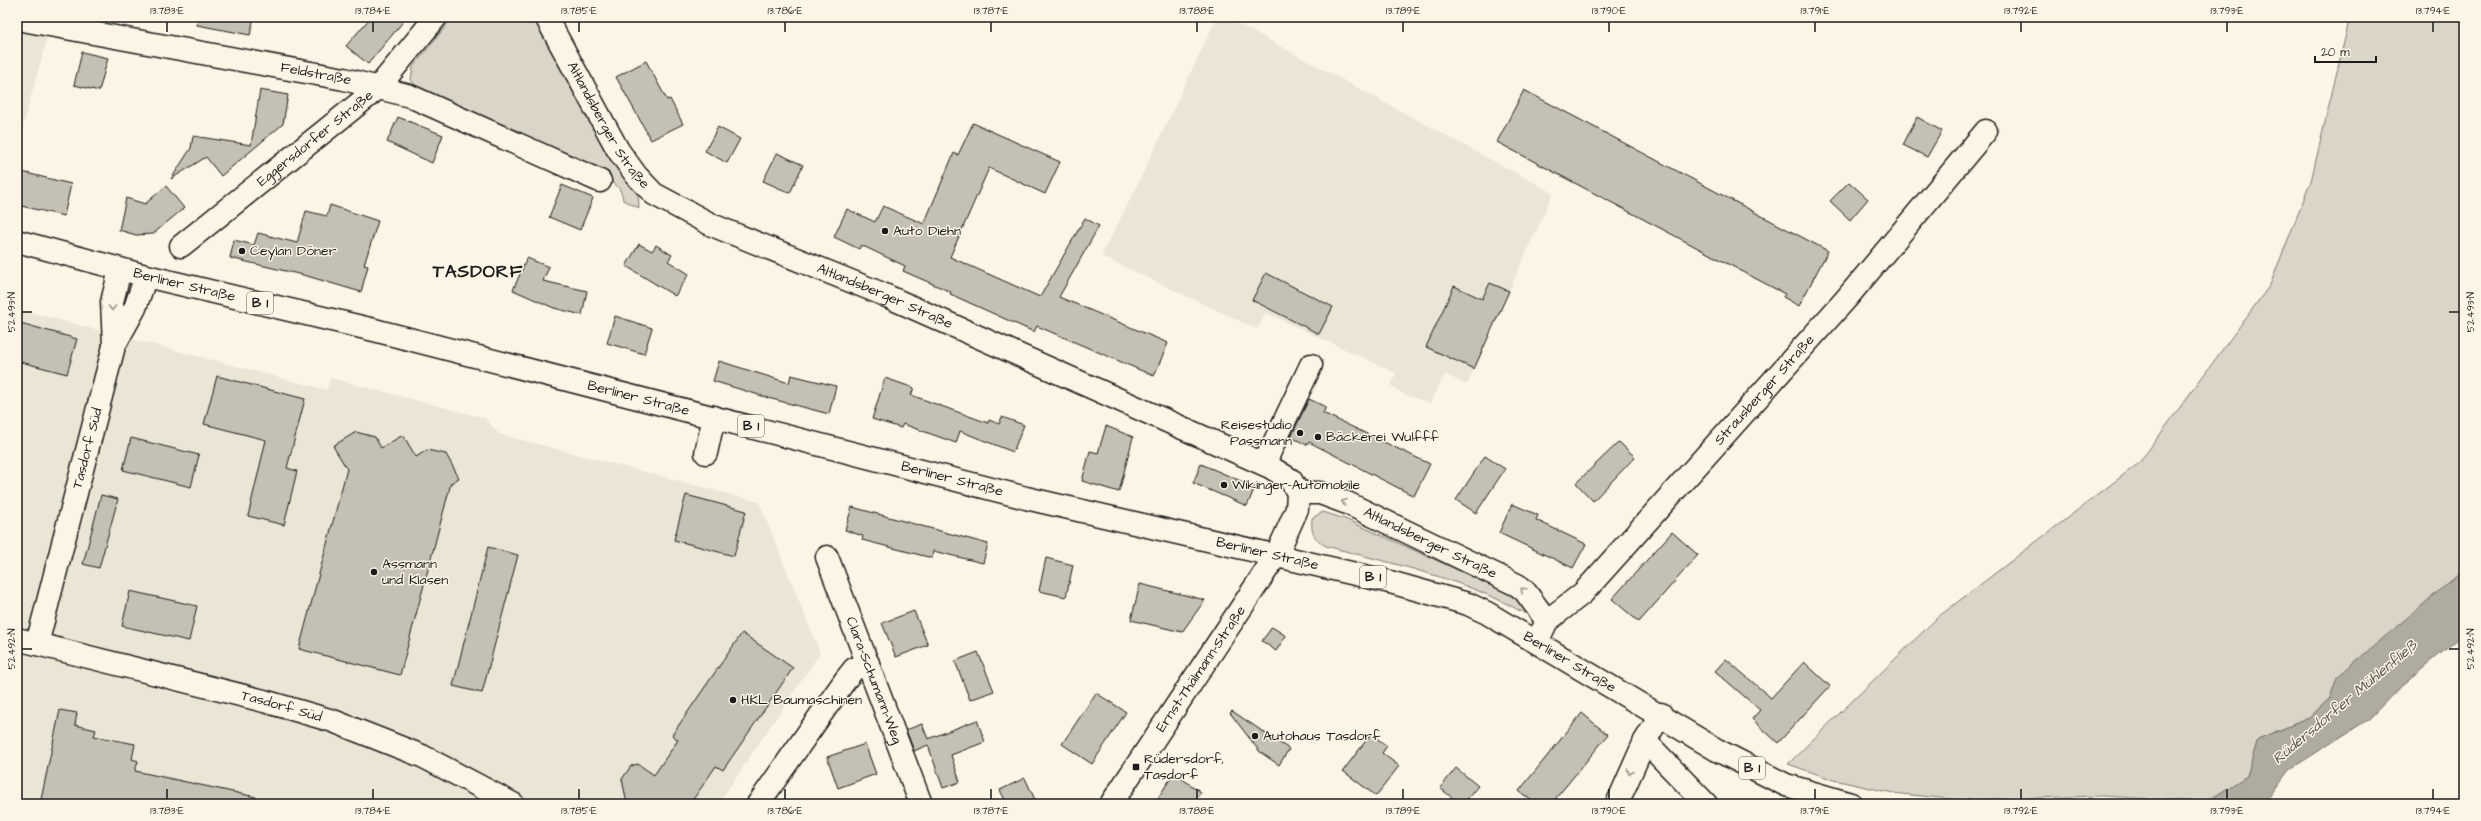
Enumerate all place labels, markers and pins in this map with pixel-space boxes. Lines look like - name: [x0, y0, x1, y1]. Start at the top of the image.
- place label: Auto Diehn: [893, 221, 961, 241]
- marker: Auto Diehn: [880, 226, 890, 236]
- place label: Ceylan Döner: [250, 241, 337, 261]
- marker: Ceylan Döner: [237, 246, 247, 256]
- place label: Reisestudio Passmann: [1221, 415, 1292, 451]
- place label: Bäckerei Wulfff: [1326, 427, 1439, 447]
- marker: Reisestudio Passmann: [1295, 428, 1305, 438]
- marker: Bäckerei Wulfff: [1313, 432, 1323, 442]
- place label: Wikinger-Automobile: [1232, 475, 1360, 495]
- marker: Wikinger-Automobile: [1219, 480, 1229, 490]
- place label: Assmann und Klasen: [382, 554, 448, 590]
- marker: Assmann und Klasen: [369, 567, 379, 577]
- place label: HKL Baumaschinen: [741, 690, 862, 710]
- marker: HKL Baumaschinen: [728, 695, 738, 705]
- place label: Autohaus Tasdorf: [1263, 726, 1381, 746]
- marker: Autohaus Tasdorf: [1250, 731, 1260, 741]
- place label: Rüdersdorf, Tasdorf: [1144, 749, 1224, 785]
- marker: Rüdersdorf, Tasdorf: [1131, 762, 1141, 772]

